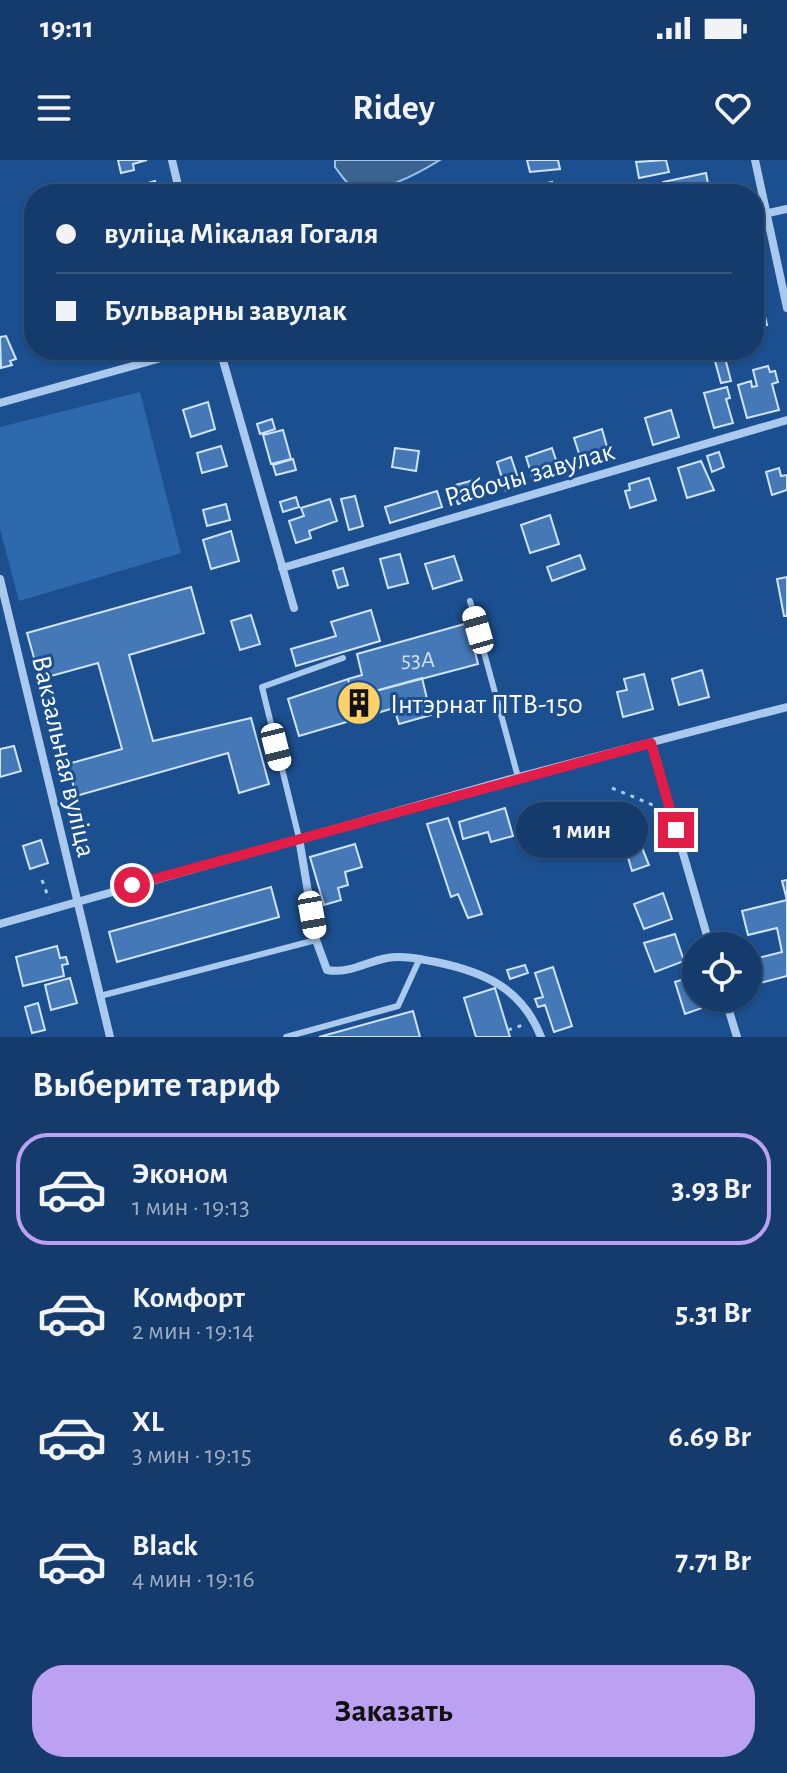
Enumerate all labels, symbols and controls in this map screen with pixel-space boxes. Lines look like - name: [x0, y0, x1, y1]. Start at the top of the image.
- text: 19:11: [40, 13, 94, 43]
- icon: menu: [32, 86, 76, 130]
- icon: heart: [711, 86, 755, 130]
- text: Ridey: [352, 90, 435, 126]
- text: вуліца Мікалая Гогаля: [104, 219, 379, 249]
- text: Бульварны завулак: [104, 296, 347, 326]
- street label: Рабочы завулак: [441, 437, 618, 513]
- car: [460, 604, 496, 656]
- house number: 53А: [401, 648, 435, 672]
- street label: Вакзальная вуліца: [26, 653, 100, 860]
- building icon: Інтэрнат ПТВ-150: [335, 679, 383, 727]
- place label: Інтэрнат ПТВ-150: [390, 691, 583, 719]
- car: [259, 721, 293, 773]
- callout: 1 мин: [516, 802, 648, 858]
- route end: [658, 812, 694, 848]
- text: 1 мин: [553, 817, 611, 843]
- route start: [114, 867, 150, 903]
- car: [296, 889, 328, 941]
- map controls: [682, 932, 762, 1012]
- button: locate: [682, 932, 762, 1012]
- text: Выберите тариф: [32, 1067, 280, 1103]
- icon: car: [36, 1153, 108, 1225]
- text: Эконом: [132, 1159, 228, 1189]
- text: 3.93 Br: [672, 1174, 751, 1204]
- text: 1 мин · 19:13: [132, 1194, 250, 1220]
- icon: car: [36, 1277, 108, 1349]
- text: Комфорт: [132, 1283, 245, 1313]
- text: 5.31 Br: [675, 1298, 751, 1328]
- text: 2 мин · 19:14: [132, 1318, 254, 1344]
- icon: car: [36, 1401, 108, 1473]
- text: XL: [132, 1407, 164, 1437]
- text: 6.69 Br: [669, 1422, 751, 1452]
- text: 3 мин · 19:15: [132, 1442, 252, 1468]
- icon: car: [36, 1525, 108, 1597]
- text: Black: [132, 1531, 198, 1561]
- text: 7.71 Br: [675, 1546, 751, 1576]
- text: 4 мин · 19:16: [132, 1566, 255, 1592]
- button: Заказать: [32, 1665, 755, 1757]

